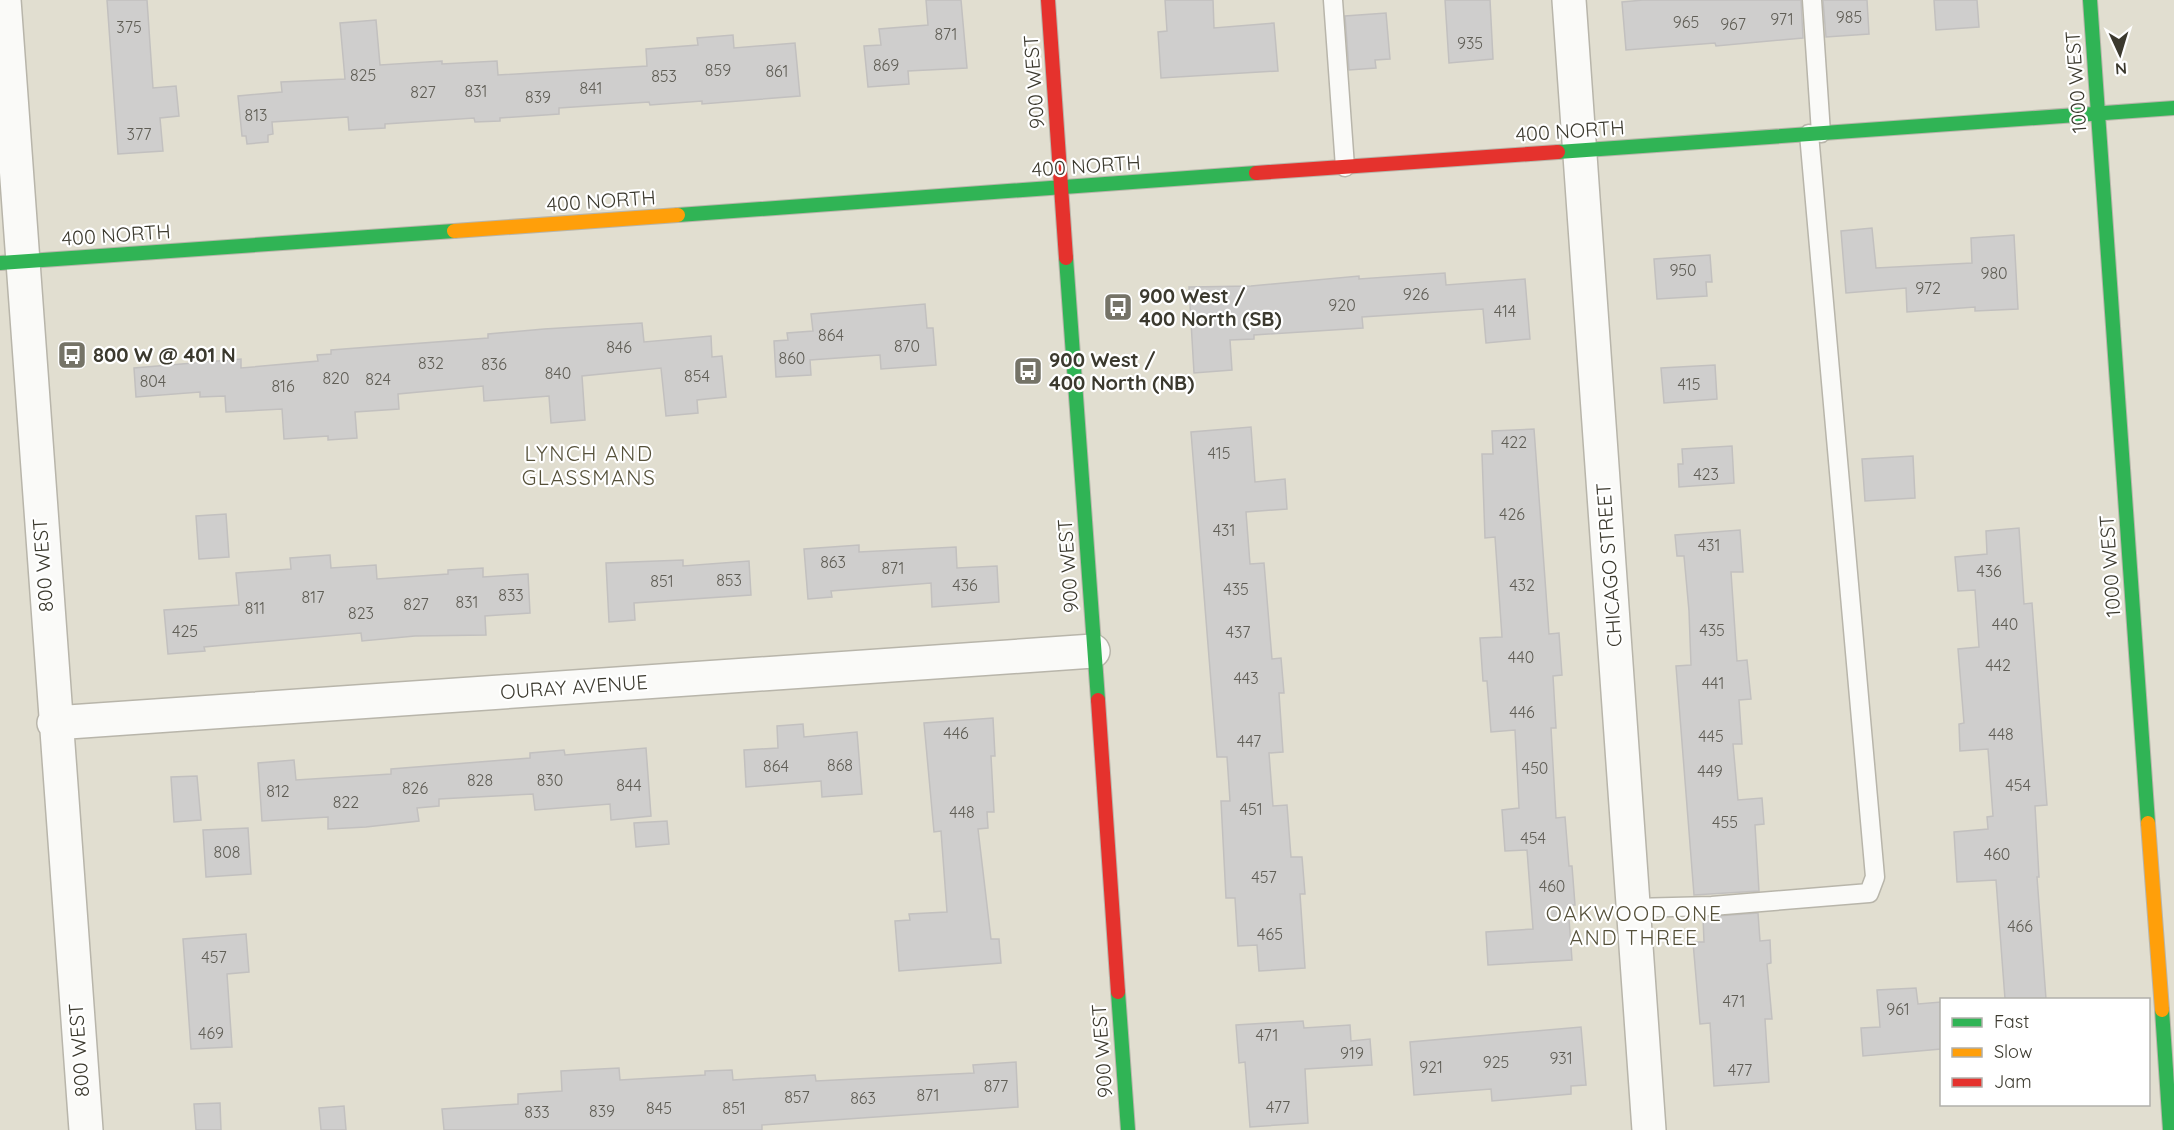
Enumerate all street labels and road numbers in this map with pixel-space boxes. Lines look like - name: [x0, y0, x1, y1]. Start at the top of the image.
- street label: 1000 WEST: [2059, 30, 2092, 134]
- street label: 900 WEST: [1018, 34, 1049, 130]
- street label: 400 NORTH: [1515, 114, 1625, 147]
- street label: 400 NORTH: [1031, 149, 1141, 182]
- street label: 400 NORTH: [546, 184, 656, 217]
- street label: 400 NORTH: [61, 218, 171, 251]
- street label: CHICAGO STREET: [1590, 482, 1627, 648]
- street label: 1000 WEST: [2093, 514, 2126, 618]
- street label: 800 WEST: [27, 517, 58, 613]
- street label: 900 WEST: [1052, 518, 1083, 614]
- street label: OURAY AVENUE: [499, 669, 648, 704]
- street label: 800 WEST: [63, 1002, 94, 1098]
- street label: 900 WEST: [1086, 1003, 1117, 1099]

